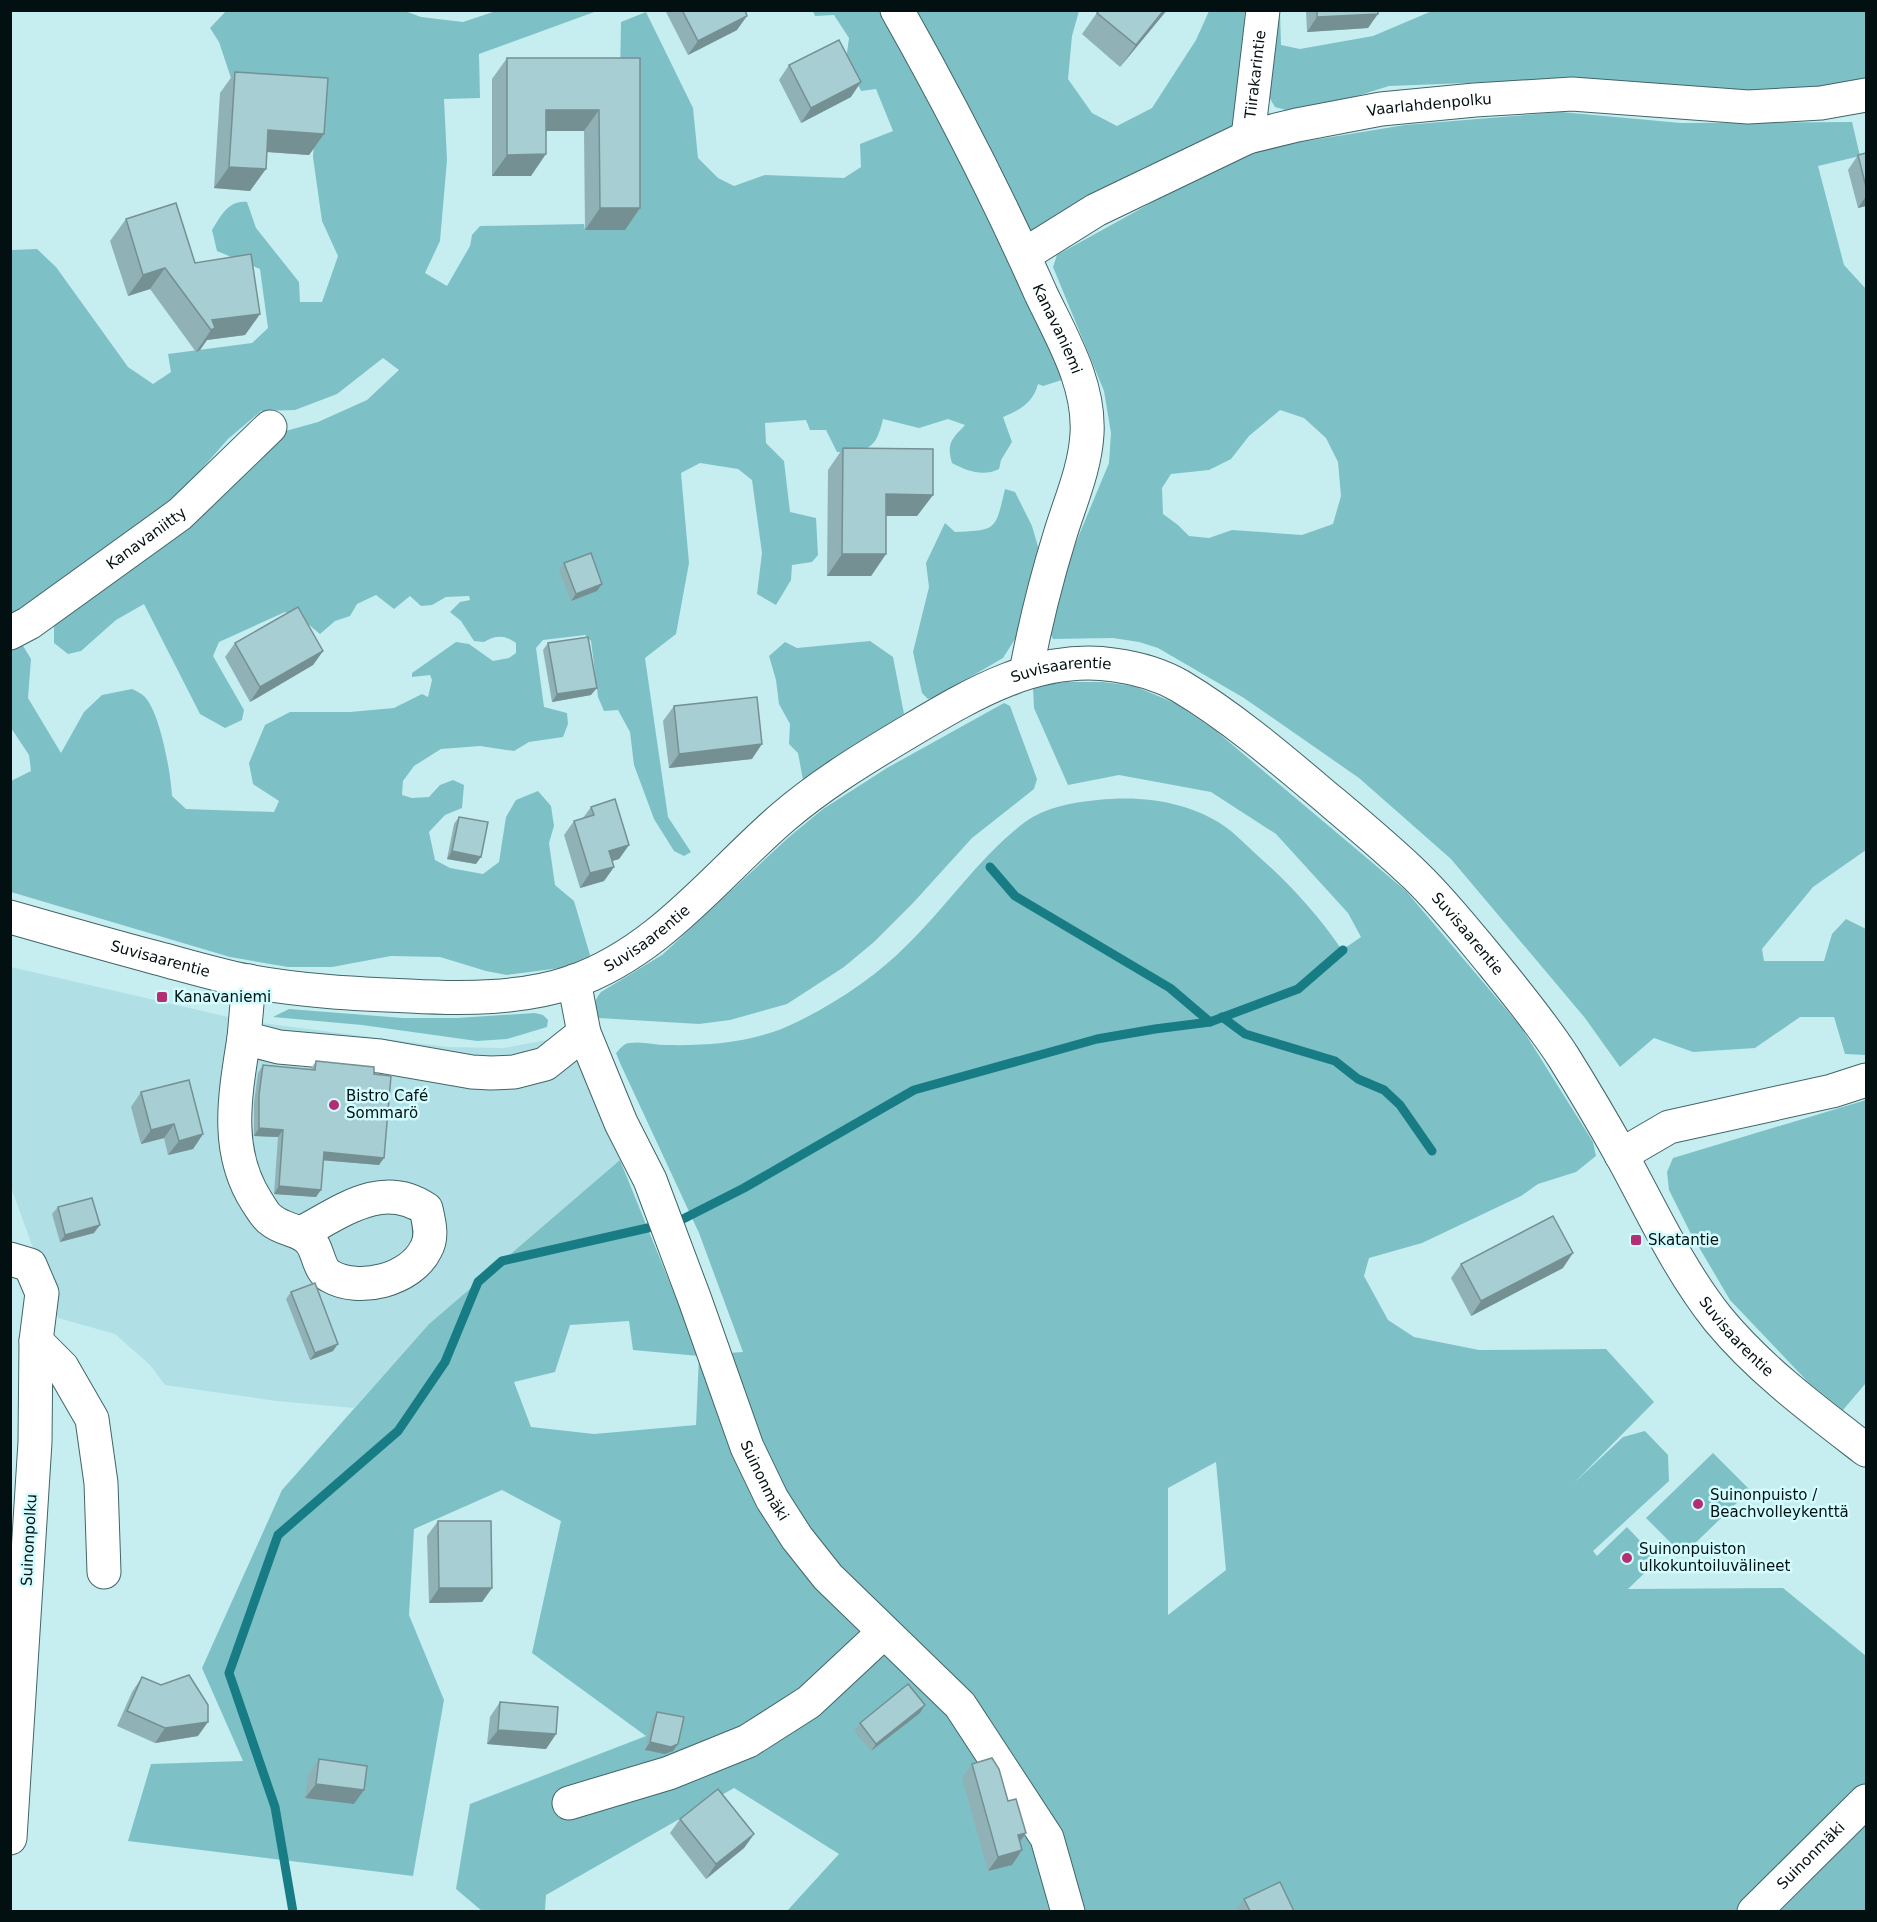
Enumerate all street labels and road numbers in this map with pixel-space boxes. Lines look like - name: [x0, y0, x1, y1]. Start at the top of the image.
- street label: Tiirakarintie: [1241, 29, 1270, 121]
- street label: Vaarlahdenpolku: [1365, 90, 1492, 121]
- street label: Kanavaniemi: [1029, 281, 1086, 376]
- street label: Kanavaniitty: [103, 504, 190, 573]
- street label: Suvisaarentie: [1008, 654, 1113, 687]
- street label: Suvisaarentie: [1428, 889, 1507, 979]
- street label: Suvisaarentie: [601, 901, 693, 976]
- street label: Suvisaarentie: [109, 937, 212, 981]
- street label: Suvisaarentie: [1695, 1293, 1777, 1380]
- street label: Suinonmäki: [736, 1438, 793, 1524]
- street label: Suinonpolku: [18, 1494, 40, 1586]
- street label: Suinonmäki: [1773, 1818, 1848, 1893]

